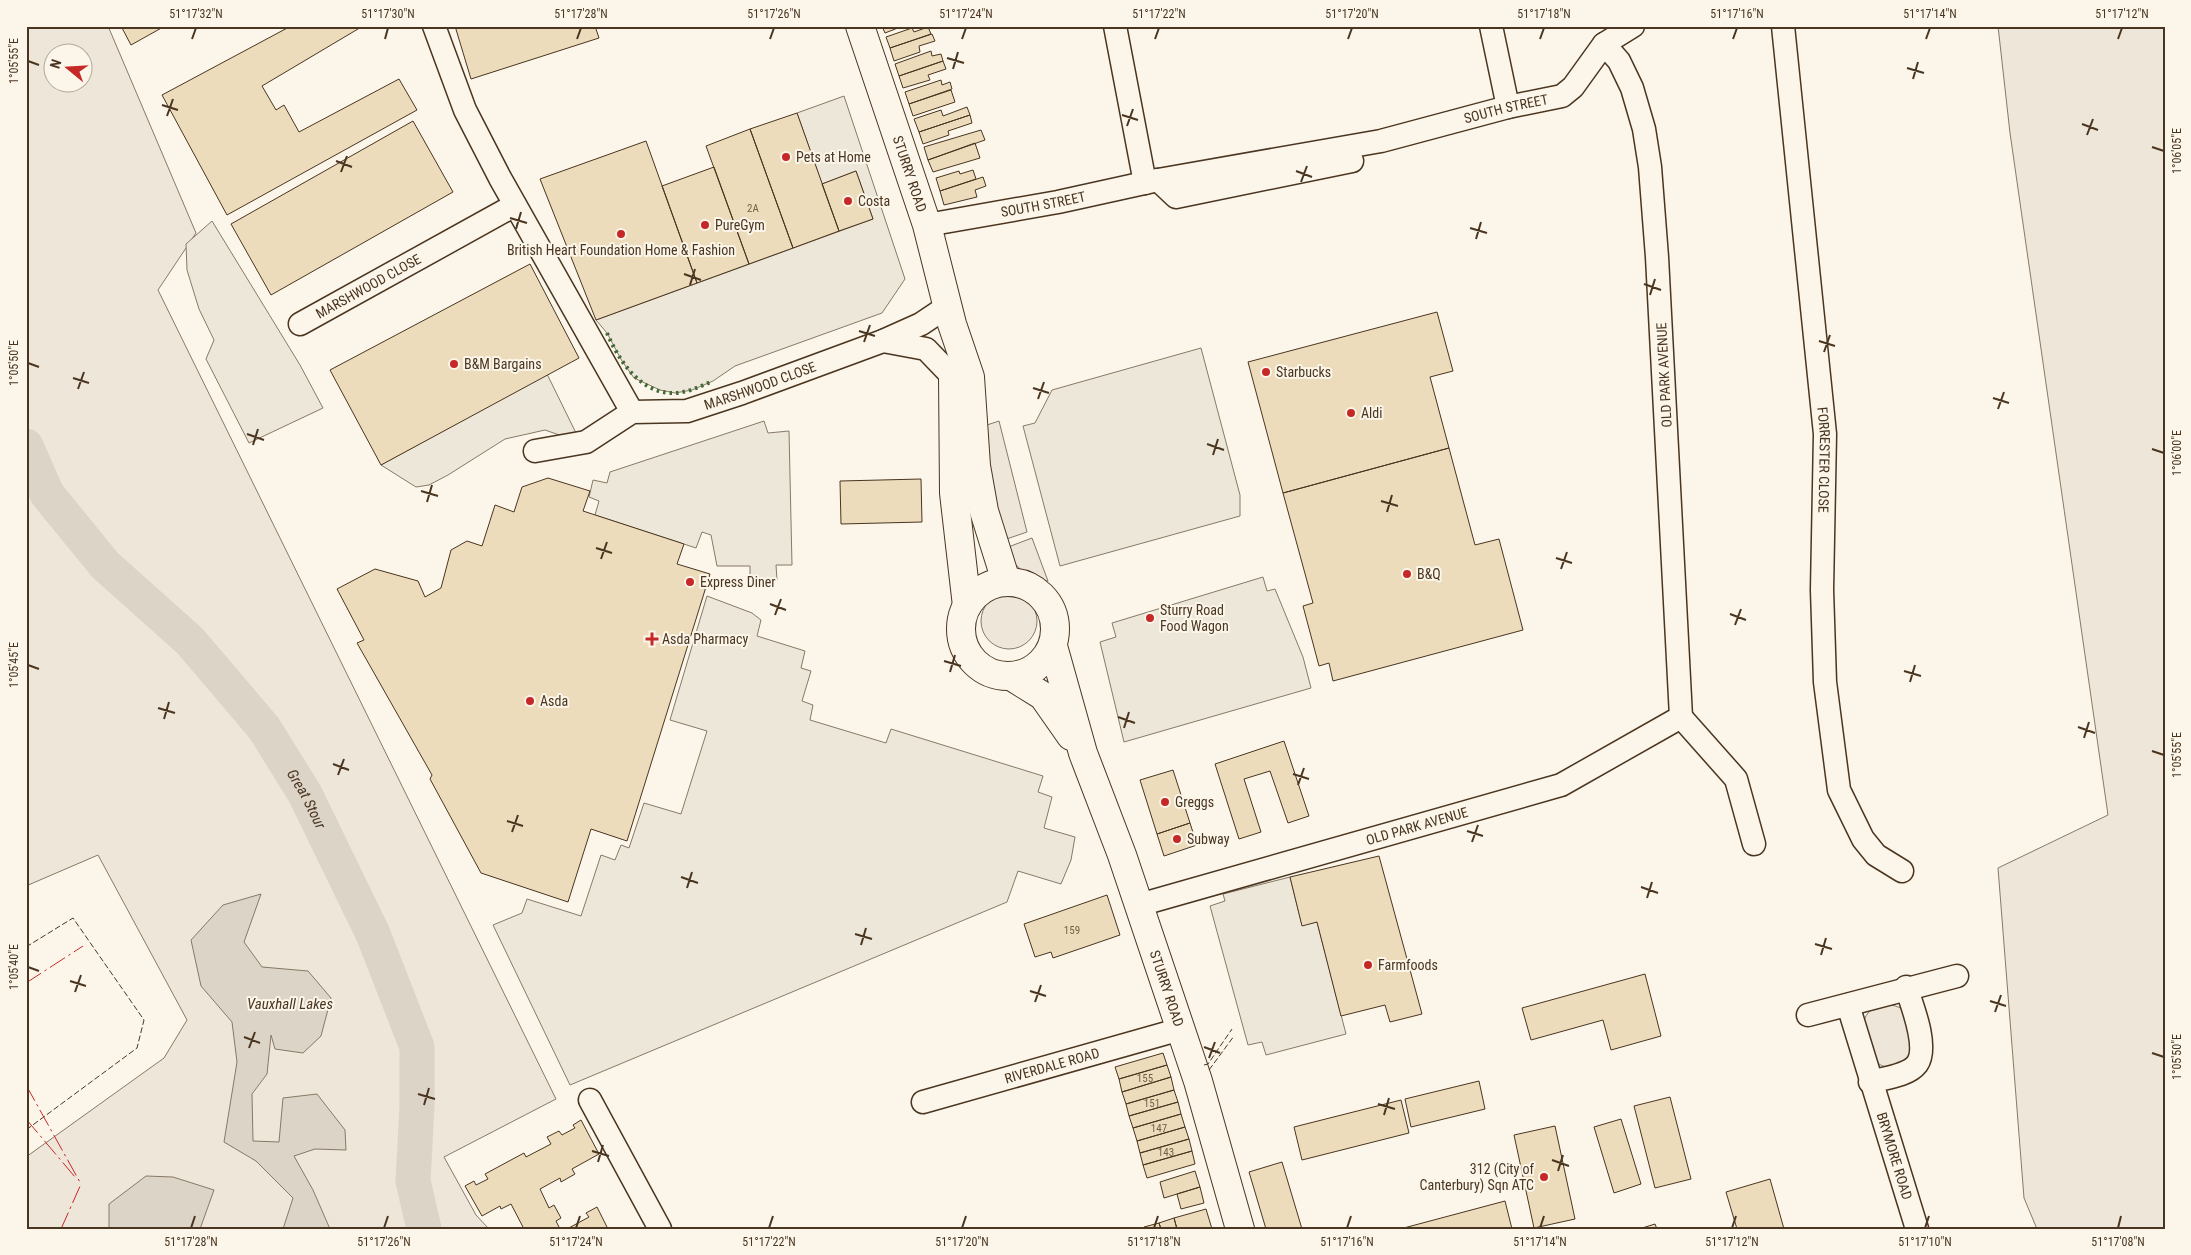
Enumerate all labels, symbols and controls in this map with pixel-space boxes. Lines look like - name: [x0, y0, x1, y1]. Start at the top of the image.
- text: 51°17'32"N: [169, 7, 223, 21]
- text: 51°17'30"N: [361, 7, 415, 21]
- text: 51°17'28"N: [554, 7, 608, 21]
- text: 51°17'26"N: [747, 7, 801, 21]
- text: 51°17'24"N: [939, 7, 993, 21]
- text: 51°17'22"N: [1132, 7, 1186, 21]
- text: 51°17'20"N: [1325, 7, 1379, 21]
- text: 51°17'18"N: [1517, 7, 1571, 21]
- text: 51°17'16"N: [1710, 7, 1764, 21]
- text: 51°17'14"N: [1903, 7, 1957, 21]
- text: 51°17'12"N: [2095, 7, 2149, 21]
- text: 1°05'55"E: [7, 38, 21, 84]
- north arrow: [42, 42, 92, 92]
- text: N: [47, 57, 65, 71]
- street label: SOUTH STREET: [1462, 91, 1550, 126]
- text: 1°06'05"E: [2170, 128, 2184, 174]
- street label: STURRY ROAD: [890, 134, 930, 214]
- place label: Pets at Home: [796, 149, 871, 165]
- marker: Pets at Home: [780, 151, 792, 163]
- street label: SOUTH STREET: [999, 188, 1087, 220]
- place label: Costa: [858, 193, 890, 209]
- marker: Costa: [842, 195, 854, 207]
- house number: 2A: [747, 202, 760, 215]
- place label: PureGym: [715, 217, 765, 233]
- marker: PureGym: [699, 219, 711, 231]
- marker: British Heart Foundation Home & Fashion: [615, 228, 627, 240]
- place label: British Heart Foundation Home & Fashion: [507, 242, 735, 258]
- street label: MARSHWOOD CLOSE: [313, 251, 424, 322]
- street label: OLD PARK AVENUE: [1653, 322, 1675, 428]
- text: 1°05'50"E: [7, 340, 21, 386]
- place label: B&M Bargains: [464, 356, 542, 372]
- marker: B&M Bargains: [448, 358, 460, 370]
- street label: MARSHWOOD CLOSE: [702, 358, 818, 413]
- place label: Starbucks: [1276, 364, 1331, 380]
- marker: Starbucks: [1260, 366, 1272, 378]
- place label: Aldi: [1361, 405, 1382, 421]
- street label: FORRESTER CLOSE: [1814, 406, 1833, 513]
- marker: Aldi: [1345, 407, 1357, 419]
- text: 1°06'00"E: [2170, 430, 2184, 476]
- place label: B&Q: [1417, 566, 1441, 582]
- marker: B&Q: [1401, 568, 1413, 580]
- place label: Express Diner: [700, 574, 776, 590]
- marker: Express Diner: [684, 576, 696, 588]
- place label: Sturry Road Food Wagon: [1160, 602, 1229, 634]
- marker: Sturry Road Food Wagon: [1144, 612, 1156, 624]
- place label: Asda Pharmacy: [662, 631, 749, 647]
- marker: Asda Pharmacy: [646, 633, 658, 645]
- text: 1°05'45"E: [7, 642, 21, 688]
- place label: Asda: [540, 693, 568, 709]
- marker: Asda: [524, 695, 536, 707]
- text: 1°05'55"E: [2170, 732, 2184, 778]
- water label: Great Stour: [283, 766, 330, 832]
- place label: Greggs: [1175, 794, 1214, 810]
- marker: Greggs: [1159, 796, 1171, 808]
- street label: OLD PARK AVENUE: [1364, 804, 1470, 848]
- place label: Subway: [1187, 831, 1230, 847]
- marker: Subway: [1171, 833, 1183, 845]
- house number: 159: [1064, 924, 1080, 937]
- text: 1°05'40"E: [7, 944, 21, 990]
- street label: STURRY ROAD: [1147, 948, 1187, 1028]
- place label: Farmfoods: [1378, 957, 1438, 973]
- marker: Farmfoods: [1362, 959, 1374, 971]
- water label: Vauxhall Lakes: [247, 995, 333, 1013]
- text: 1°05'50"E: [2170, 1034, 2184, 1080]
- street label: RIVERDALE ROAD: [1003, 1045, 1101, 1087]
- house number: 155: [1137, 1072, 1153, 1085]
- house number: 151: [1144, 1097, 1160, 1110]
- street label: BRYMORE ROAD: [1874, 1110, 1915, 1202]
- house number: 147: [1151, 1122, 1167, 1135]
- house number: 143: [1158, 1146, 1174, 1159]
- place label: 312 (City of Canterbury) Sqn ATC: [1420, 1161, 1535, 1194]
- marker: 312 (City of Canterbury) Sqn ATC: [1538, 1171, 1550, 1183]
- text: 51°17'28"N: [164, 1235, 218, 1249]
- text: 51°17'26"N: [357, 1235, 411, 1249]
- text: 51°17'24"N: [549, 1235, 603, 1249]
- text: 51°17'22"N: [742, 1235, 796, 1249]
- text: 51°17'20"N: [935, 1235, 989, 1249]
- text: 51°17'18"N: [1127, 1235, 1181, 1249]
- text: 51°17'16"N: [1320, 1235, 1374, 1249]
- text: 51°17'14"N: [1513, 1235, 1567, 1249]
- text: 51°17'12"N: [1705, 1235, 1759, 1249]
- text: 51°17'10"N: [1898, 1235, 1952, 1249]
- text: 51°17'08"N: [2091, 1235, 2145, 1249]

